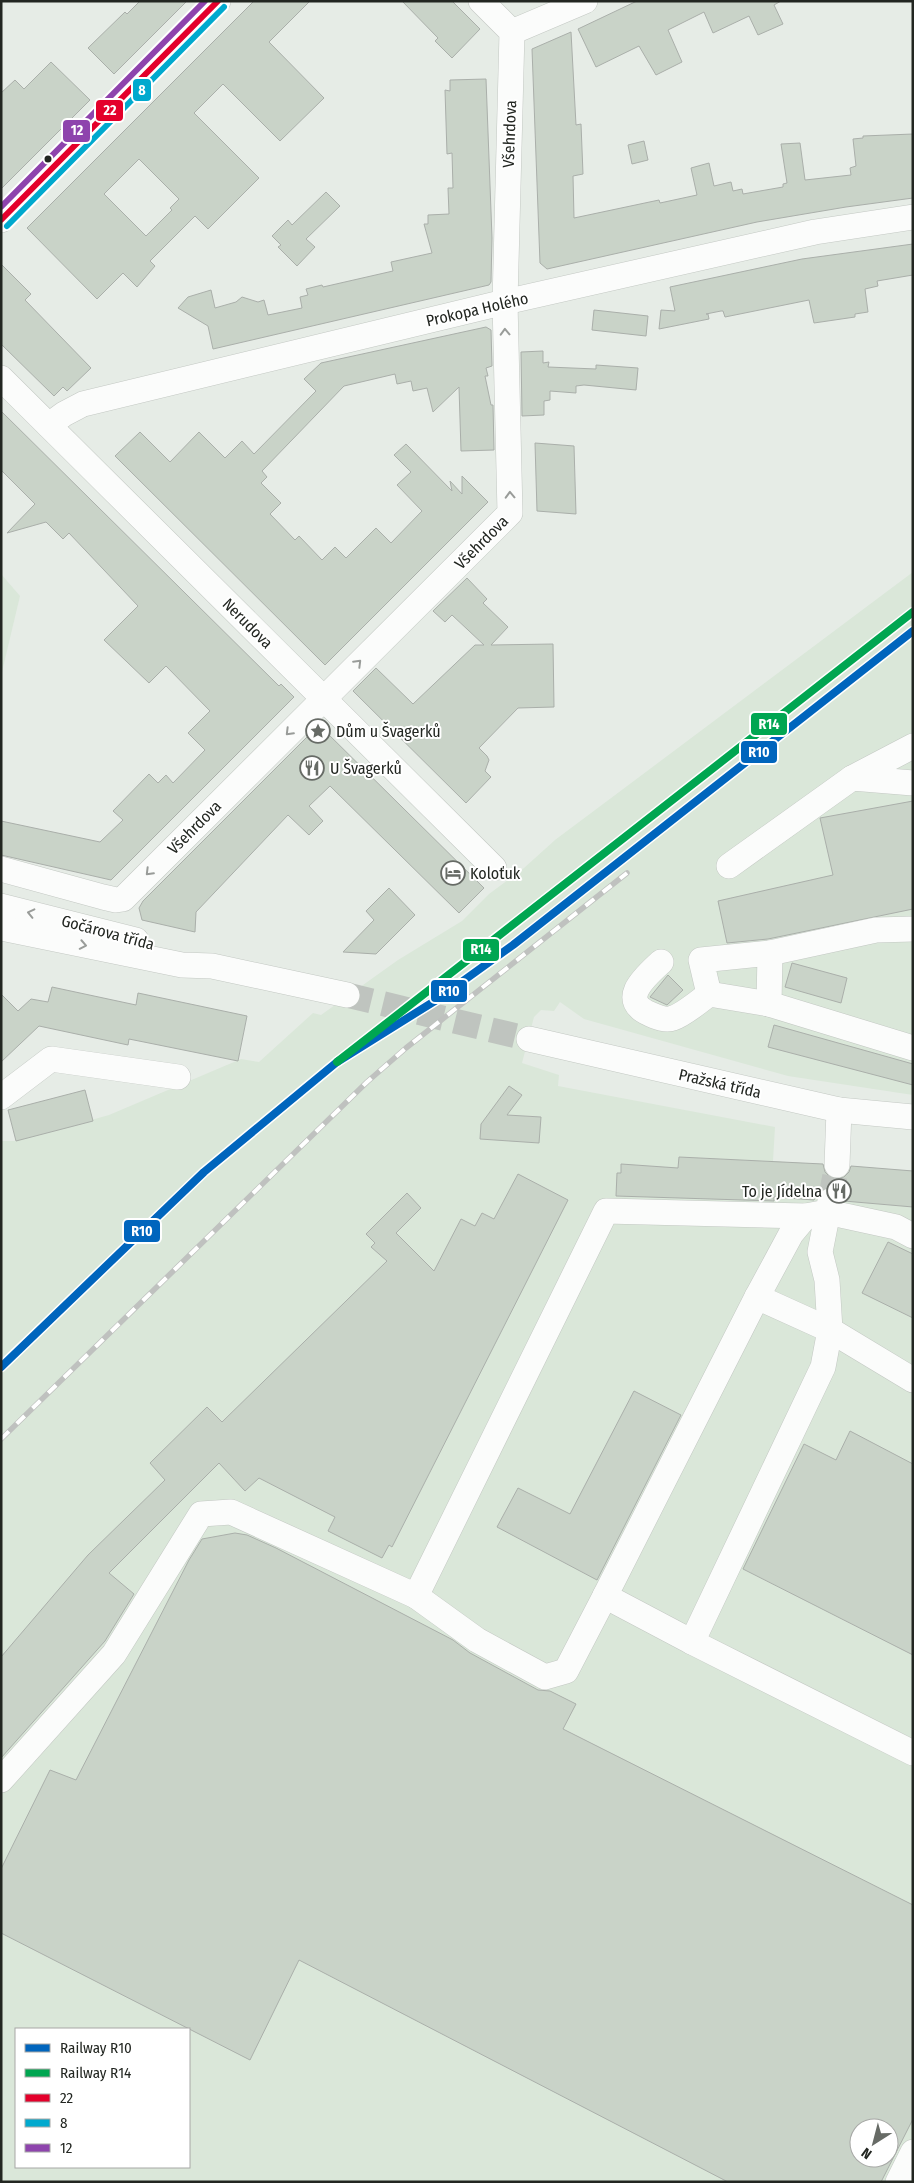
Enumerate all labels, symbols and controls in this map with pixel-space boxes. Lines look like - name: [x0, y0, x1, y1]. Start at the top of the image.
- line badge: 8: [132, 78, 152, 102]
- text: 8: [138, 82, 146, 99]
- line badge: 22: [95, 99, 124, 122]
- street label: Všehrdova: [499, 100, 520, 168]
- text: 22: [103, 102, 117, 119]
- line badge: 12: [62, 119, 91, 143]
- text: 12: [71, 122, 84, 139]
- unlabelled marker: [43, 154, 53, 164]
- street label: Prokopa Holého: [424, 288, 530, 330]
- one-way arrow: [500, 328, 511, 336]
- one-way arrow: [505, 491, 515, 498]
- street label: Všehrdova: [451, 512, 512, 573]
- street label: Nerudova: [219, 594, 277, 653]
- one-way arrow: [352, 660, 361, 669]
- line badge: R14: [750, 712, 788, 736]
- text: R14: [759, 716, 779, 733]
- place icon: Dům u Švagerků: [305, 718, 331, 744]
- place label: Dům u Švagerků: [336, 721, 441, 741]
- one-way arrow: [285, 726, 294, 735]
- line badge: R10: [740, 740, 778, 764]
- text: R10: [748, 744, 770, 761]
- restaurant icon: U Švagerků: [299, 755, 325, 781]
- place label: U Švagerků: [330, 758, 402, 778]
- street label: Všehrdova: [164, 797, 225, 858]
- hotel icon: Koloťuk: [440, 860, 466, 886]
- place label: Koloťuk: [470, 864, 521, 883]
- one-way arrow: [146, 866, 155, 875]
- one-way arrow: [27, 908, 35, 918]
- street label: Gočárova třída: [59, 911, 157, 954]
- line badge: R14: [462, 938, 500, 962]
- one-way arrow: [79, 939, 88, 949]
- text: R14: [471, 941, 491, 958]
- line badge: R10: [430, 979, 468, 1003]
- text: R10: [438, 983, 460, 1000]
- street label: Pražská třída: [677, 1065, 763, 1102]
- restaurant icon: To je Jídelna: [826, 1178, 852, 1204]
- place label: To je Jídelna: [742, 1182, 822, 1201]
- line badge: R10: [123, 1219, 161, 1243]
- text: R10: [131, 1223, 153, 1240]
- legend: [15, 2028, 190, 2168]
- text: Railway R10: [60, 2039, 132, 2057]
- text: Railway R14: [60, 2064, 131, 2082]
- text: 22: [60, 2089, 74, 2107]
- text: 8: [60, 2114, 68, 2132]
- north arrow: [849, 2118, 899, 2168]
- text: 12: [60, 2139, 73, 2157]
- text: N: [858, 2144, 875, 2162]

